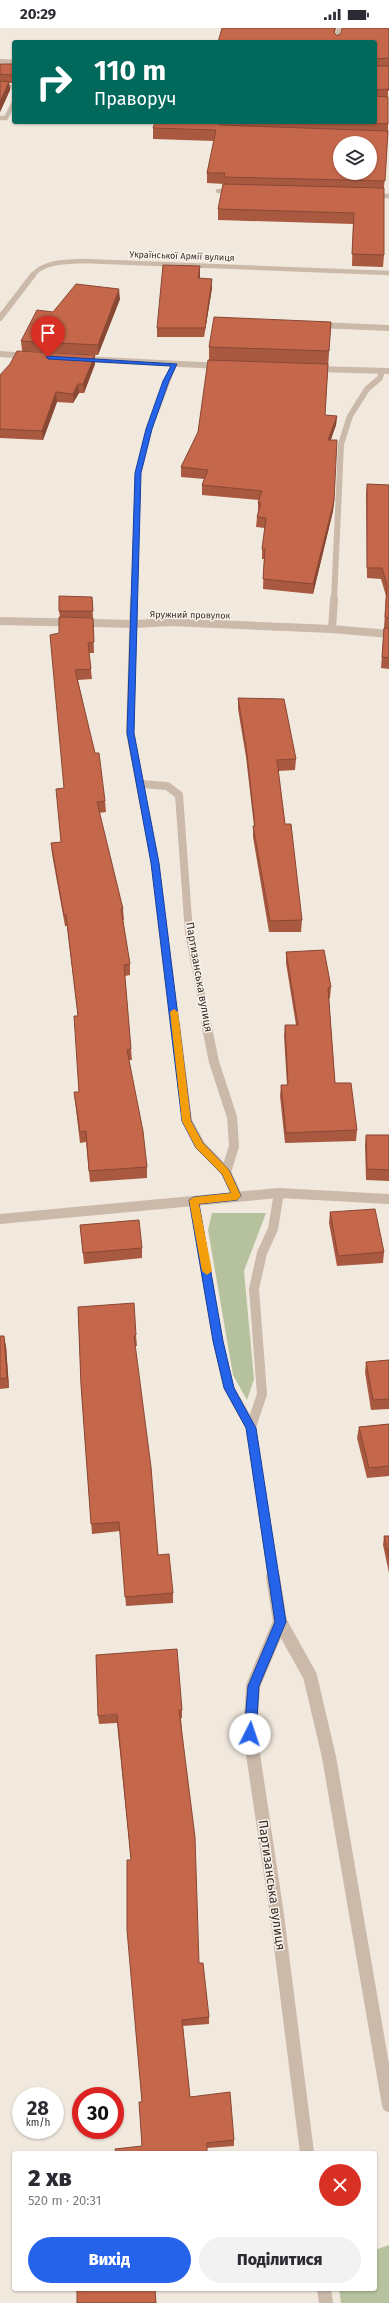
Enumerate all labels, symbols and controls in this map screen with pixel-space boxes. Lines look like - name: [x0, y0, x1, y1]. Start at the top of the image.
- text: 20:29: [20, 5, 56, 23]
- text: 110 m: [94, 54, 166, 87]
- icon: right: [28, 56, 80, 108]
- text: Праворуч: [94, 88, 176, 110]
- map controls: [333, 136, 377, 180]
- button: layers: [333, 136, 377, 180]
- street label: Української Армії вулиця: [129, 249, 235, 263]
- pin: [31, 316, 65, 357]
- icon: arrive: [37, 322, 59, 344]
- street label: Яружний провулок: [150, 609, 231, 621]
- street label: Партизанська вулиця: [183, 921, 215, 1033]
- position arrow: [229, 1713, 271, 1755]
- street label: Партизанська вулиця: [255, 1819, 289, 1951]
- speed limit sign: 30: [72, 2087, 124, 2139]
- text: 28: [27, 2096, 49, 2120]
- text: km/h: [26, 2117, 50, 2129]
- text: 2 хв: [28, 2164, 72, 2192]
- button: close: [319, 2164, 361, 2206]
- text: 520 m · 20:31: [28, 2193, 101, 2208]
- button: Вихід: [28, 2237, 191, 2283]
- button: Поділитися: [199, 2237, 361, 2283]

